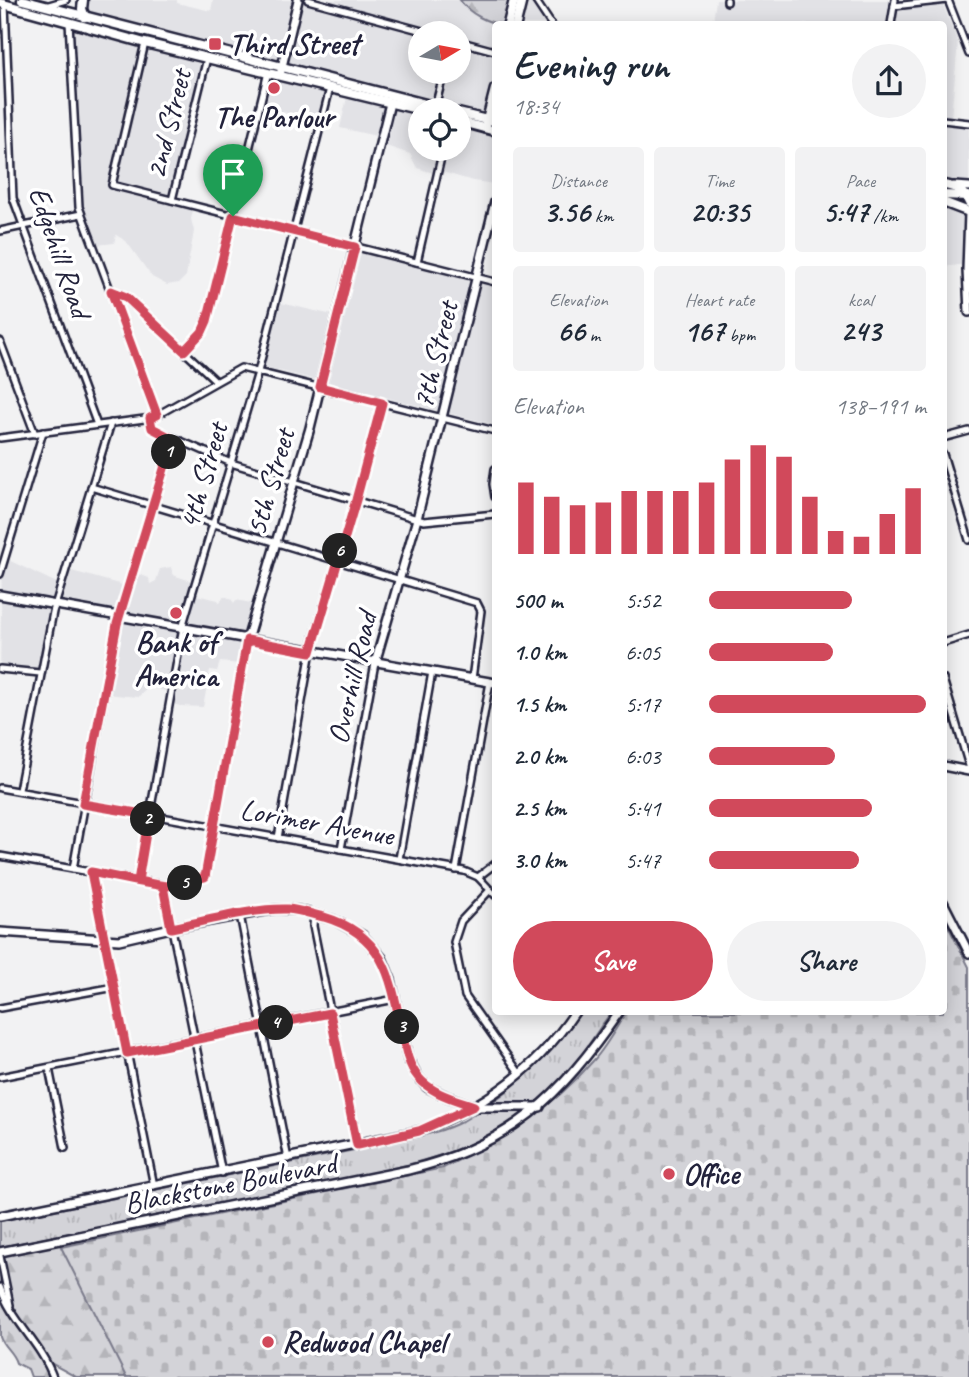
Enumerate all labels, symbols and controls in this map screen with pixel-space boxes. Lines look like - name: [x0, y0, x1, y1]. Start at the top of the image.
- north arrow: [408, 21, 471, 84]
- map controls: [408, 21, 471, 161]
- place label: Third Street: [229, 25, 364, 63]
- marker: Third Street: [207, 36, 223, 52]
- text: Evening run: [513, 42, 669, 89]
- button: share: [852, 44, 926, 118]
- street label: 2nd Street: [136, 63, 201, 182]
- marker: The Parlour: [266, 80, 282, 96]
- text: 18:34: [513, 92, 559, 121]
- place label: The Parlour: [214, 98, 337, 136]
- button: locate: [408, 98, 471, 161]
- pin: [203, 144, 263, 216]
- icon: arrive: [214, 155, 252, 193]
- text: Distance: [550, 169, 607, 193]
- text: Time: [705, 169, 734, 193]
- text: Pace: [846, 169, 875, 193]
- street label: Edgehill Road: [20, 182, 101, 326]
- text: 3.56: [544, 193, 590, 231]
- text: 20:35: [690, 193, 749, 231]
- text: 5:47: [823, 193, 869, 231]
- text: km: [590, 204, 613, 228]
- text: /km: [869, 204, 898, 228]
- text: Elevation: [549, 288, 608, 312]
- text: Heart rate: [685, 288, 754, 312]
- text: kcal: [848, 288, 873, 312]
- street label: 7th Street: [403, 295, 467, 413]
- text: 66: [557, 312, 585, 350]
- text: 167: [684, 312, 725, 350]
- text: 243: [840, 312, 881, 350]
- text: m: [585, 323, 600, 347]
- text: bpm: [725, 323, 755, 347]
- text: Elevation: [513, 392, 584, 421]
- text: 138–191 m: [835, 392, 926, 421]
- street label: 4th Street: [170, 415, 237, 534]
- street label: 5th Street: [237, 421, 304, 540]
- pin: 1: [152, 434, 186, 470]
- text: 1: [164, 439, 173, 463]
- pin: 6: [322, 534, 358, 568]
- text: 6: [335, 538, 344, 562]
- text: 500 m: [513, 586, 562, 615]
- text: 5:52: [625, 586, 661, 615]
- street label: Overhill Road: [318, 604, 387, 748]
- marker: Bank of America: [168, 605, 184, 621]
- place label: Bank of America: [134, 623, 224, 695]
- text: 1.0 km: [513, 638, 567, 667]
- text: 6:05: [625, 638, 661, 667]
- text: 1.5 km: [513, 690, 566, 719]
- text: 5:17: [625, 690, 661, 719]
- text: 2.0 km: [513, 742, 567, 771]
- text: 6:03: [625, 742, 661, 771]
- street label: Lorimer Avenue: [237, 790, 399, 855]
- text: 2.5 km: [513, 794, 566, 823]
- text: 5:41: [625, 794, 661, 823]
- pin: 2: [130, 802, 166, 836]
- text: 2: [143, 806, 152, 830]
- text: 3.0 km: [513, 846, 567, 875]
- text: 5:47: [625, 846, 661, 875]
- pin: 5: [168, 866, 202, 900]
- text: 5: [180, 870, 189, 894]
- button: Save: [513, 921, 713, 1001]
- button: Share: [727, 921, 926, 1001]
- pin: 4: [258, 1006, 294, 1040]
- text: 4: [271, 1010, 280, 1034]
- pin: 3: [384, 1010, 420, 1044]
- text: 3: [397, 1014, 406, 1038]
- street label: Blackstone Boulevard: [121, 1143, 343, 1222]
- place label: Office: [683, 1155, 742, 1193]
- marker: Office: [661, 1166, 677, 1182]
- place label: Redwood Chapel: [282, 1323, 451, 1361]
- marker: Redwood Chapel: [260, 1334, 276, 1350]

